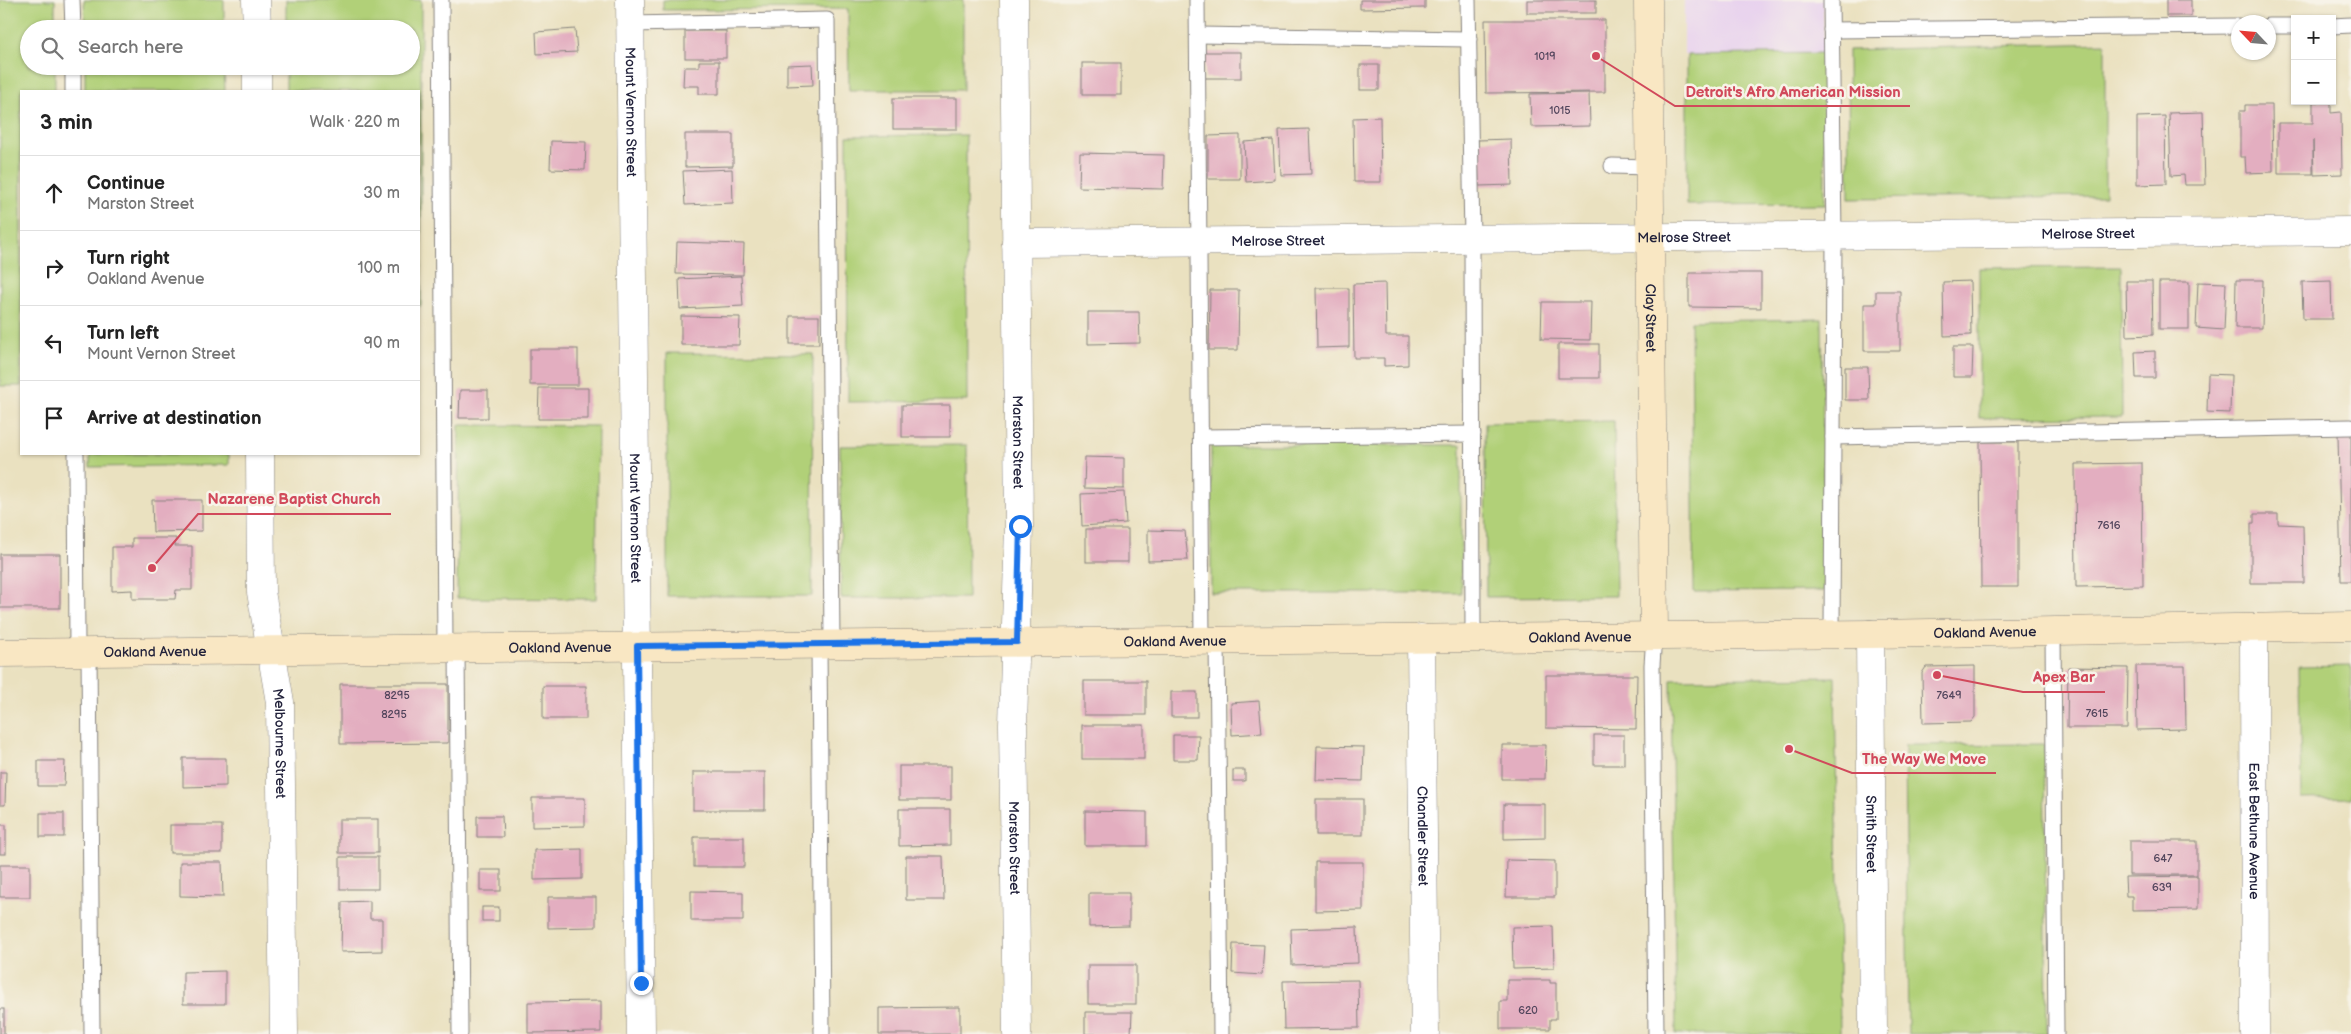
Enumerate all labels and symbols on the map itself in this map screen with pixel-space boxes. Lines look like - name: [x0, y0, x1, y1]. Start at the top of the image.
- north arrow: [2231, 15, 2276, 60]
- street label: Mount Vernon Street: [622, 47, 640, 178]
- house number: 1019: [1534, 50, 1556, 63]
- callout: Detroit's Afro American Mission: [1675, 76, 1910, 106]
- text: Detroit's Afro American Mission: [1685, 83, 1901, 102]
- house number: 1015: [1549, 104, 1571, 117]
- street label: Melrose Street: [2041, 225, 2135, 243]
- street label: Melrose Street: [1637, 229, 1732, 246]
- street label: Melrose Street: [1231, 232, 1326, 250]
- street label: Clay Street: [1642, 284, 1659, 353]
- street label: Marston Street: [1009, 395, 1027, 490]
- street label: Mount Vernon Street: [626, 453, 644, 584]
- callout: Nazarene Baptist Church: [198, 484, 391, 514]
- text: Nazarene Baptist Church: [208, 490, 380, 509]
- route start: [1009, 515, 1032, 538]
- house number: 7616: [2097, 519, 2121, 532]
- street label: Oakland Avenue: [1933, 623, 2037, 642]
- street label: Oakland Avenue: [1528, 628, 1632, 646]
- street label: Oakland Avenue: [1123, 633, 1227, 651]
- street label: Oakland Avenue: [508, 639, 612, 657]
- street label: Oakland Avenue: [103, 643, 207, 661]
- callout: Apex Bar: [2023, 662, 2105, 692]
- text: Apex Bar: [2032, 668, 2096, 687]
- street label: Melbourne Street: [269, 687, 289, 799]
- house number: 8295: [384, 689, 410, 702]
- house number: 7649: [1936, 689, 1962, 702]
- house number: 7615: [2086, 707, 2108, 720]
- house number: 8295: [381, 708, 407, 721]
- callout: The Way We Move: [1852, 743, 1996, 773]
- text: The Way We Move: [1862, 750, 1986, 769]
- street label: East Bethune Avenue: [2245, 762, 2263, 900]
- street label: Chandler Street: [1413, 786, 1432, 887]
- street label: Smith Street: [1862, 795, 1880, 873]
- street label: Marston Street: [1005, 801, 1023, 896]
- house number: 647: [2154, 852, 2173, 865]
- house number: 639: [2152, 881, 2172, 894]
- route end: [630, 972, 653, 995]
- house number: 620: [1518, 1004, 1538, 1017]

